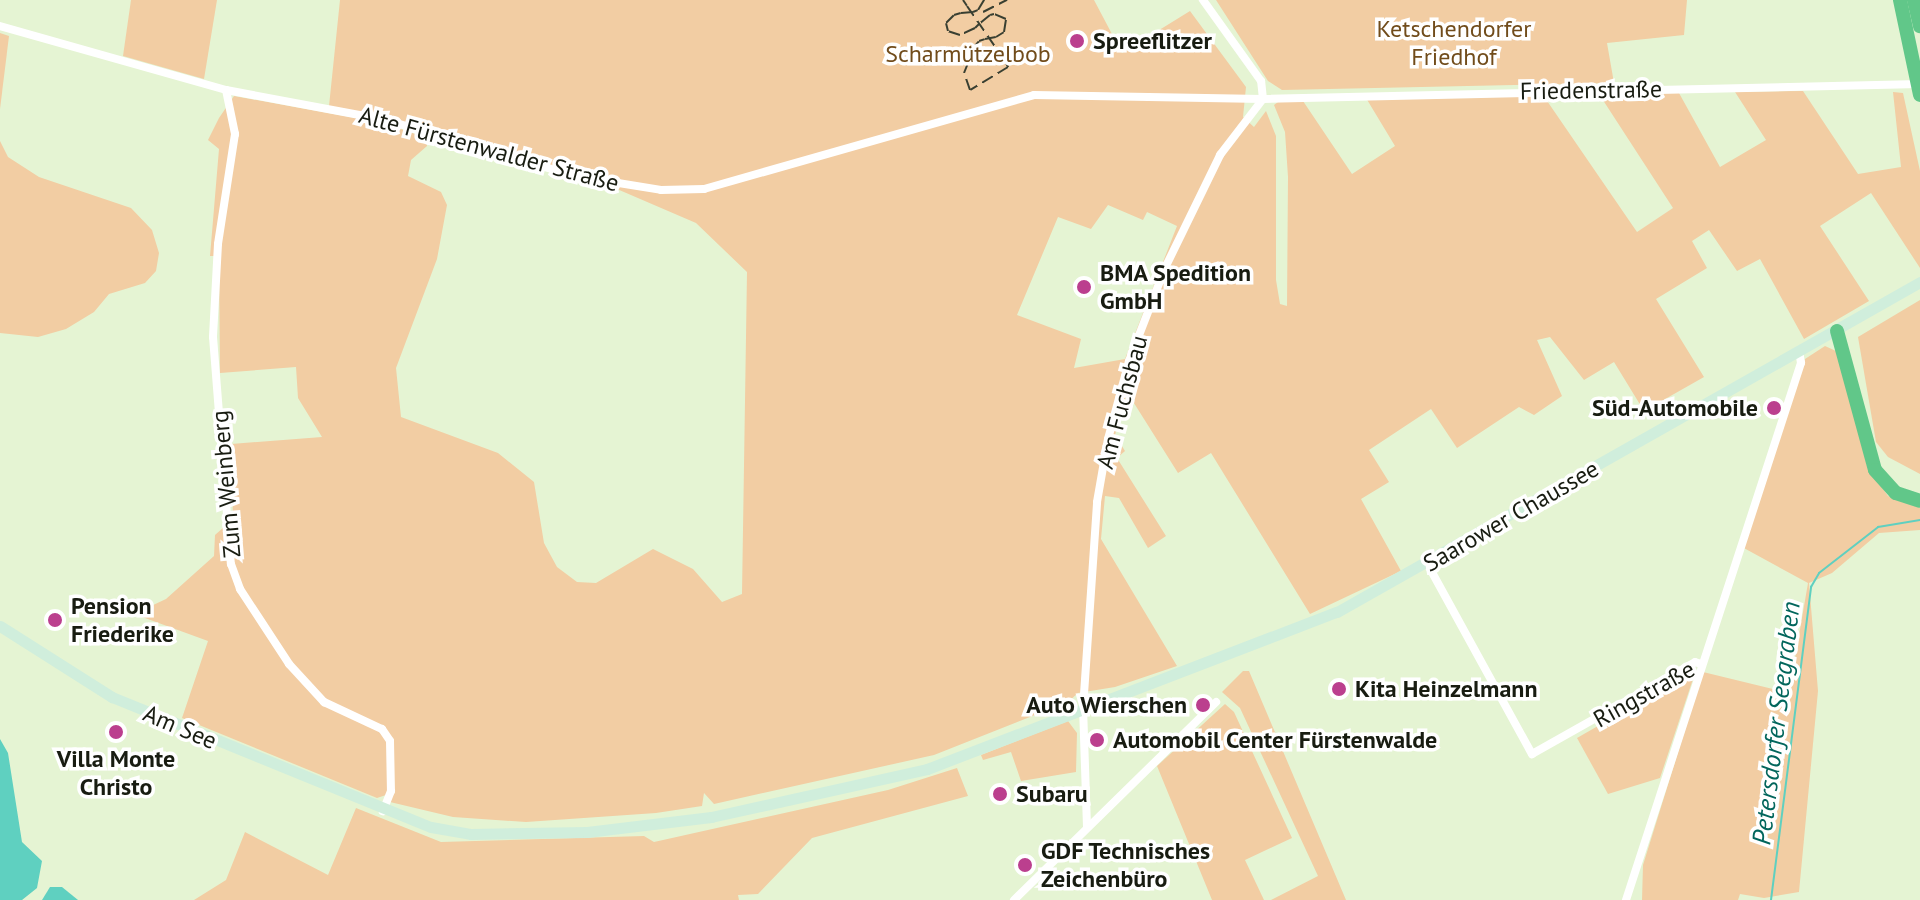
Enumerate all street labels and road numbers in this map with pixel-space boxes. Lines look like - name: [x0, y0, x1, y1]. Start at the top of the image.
- street label: Friedenstraße: [1520, 74, 1662, 106]
- street label: Alte Fürstenwalder Straße: [356, 100, 622, 198]
- street label: Am Fuchsbau: [1090, 332, 1154, 472]
- street label: Zum Weinberg: [205, 409, 247, 559]
- street label: Saarower Chaussee: [1418, 454, 1604, 578]
- street label: Ringstraße: [1588, 654, 1700, 734]
- street label: Am See: [139, 699, 221, 755]

